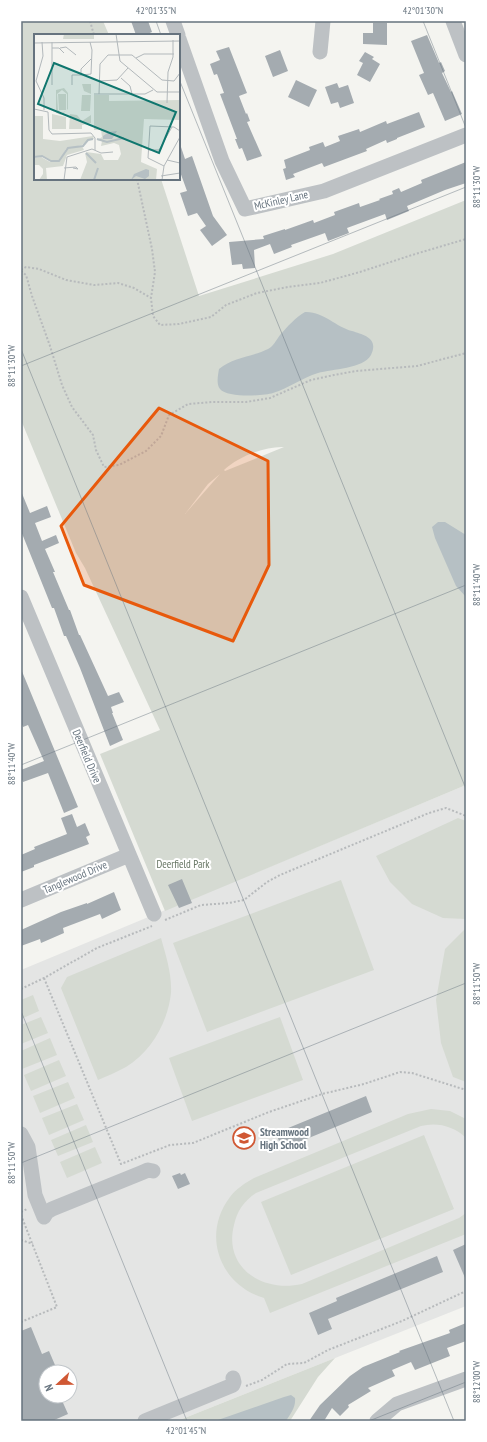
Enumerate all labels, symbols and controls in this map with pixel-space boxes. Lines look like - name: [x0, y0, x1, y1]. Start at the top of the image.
- text: 42°01'35"N: [136, 4, 176, 17]
- text: 42°01'30"N: [403, 4, 443, 17]
- inset map: [34, 34, 180, 180]
- text: 88°11'30"W: [470, 166, 483, 208]
- street label: McKinley Lane: [253, 187, 310, 213]
- text: 88°11'30"W: [5, 345, 18, 387]
- text: 88°11'40"W: [470, 564, 483, 606]
- street label: Deerfield Drive: [69, 727, 105, 785]
- text: 88°11'40"W: [5, 743, 18, 785]
- street label: Tanglewood Drive: [41, 857, 109, 897]
- park label: Deerfield Park: [156, 857, 210, 871]
- text: 88°11'50"W: [470, 963, 483, 1005]
- school or university icon: Streamwood High School: [231, 1125, 257, 1151]
- place label: Streamwood High School: [260, 1125, 309, 1152]
- text: 88°11'50"W: [5, 1142, 18, 1184]
- text: 88°12'00"W: [470, 1361, 483, 1403]
- north arrow: [38, 1364, 78, 1404]
- text: N: [41, 1382, 56, 1393]
- text: 42°01'45"N: [166, 1424, 206, 1437]

